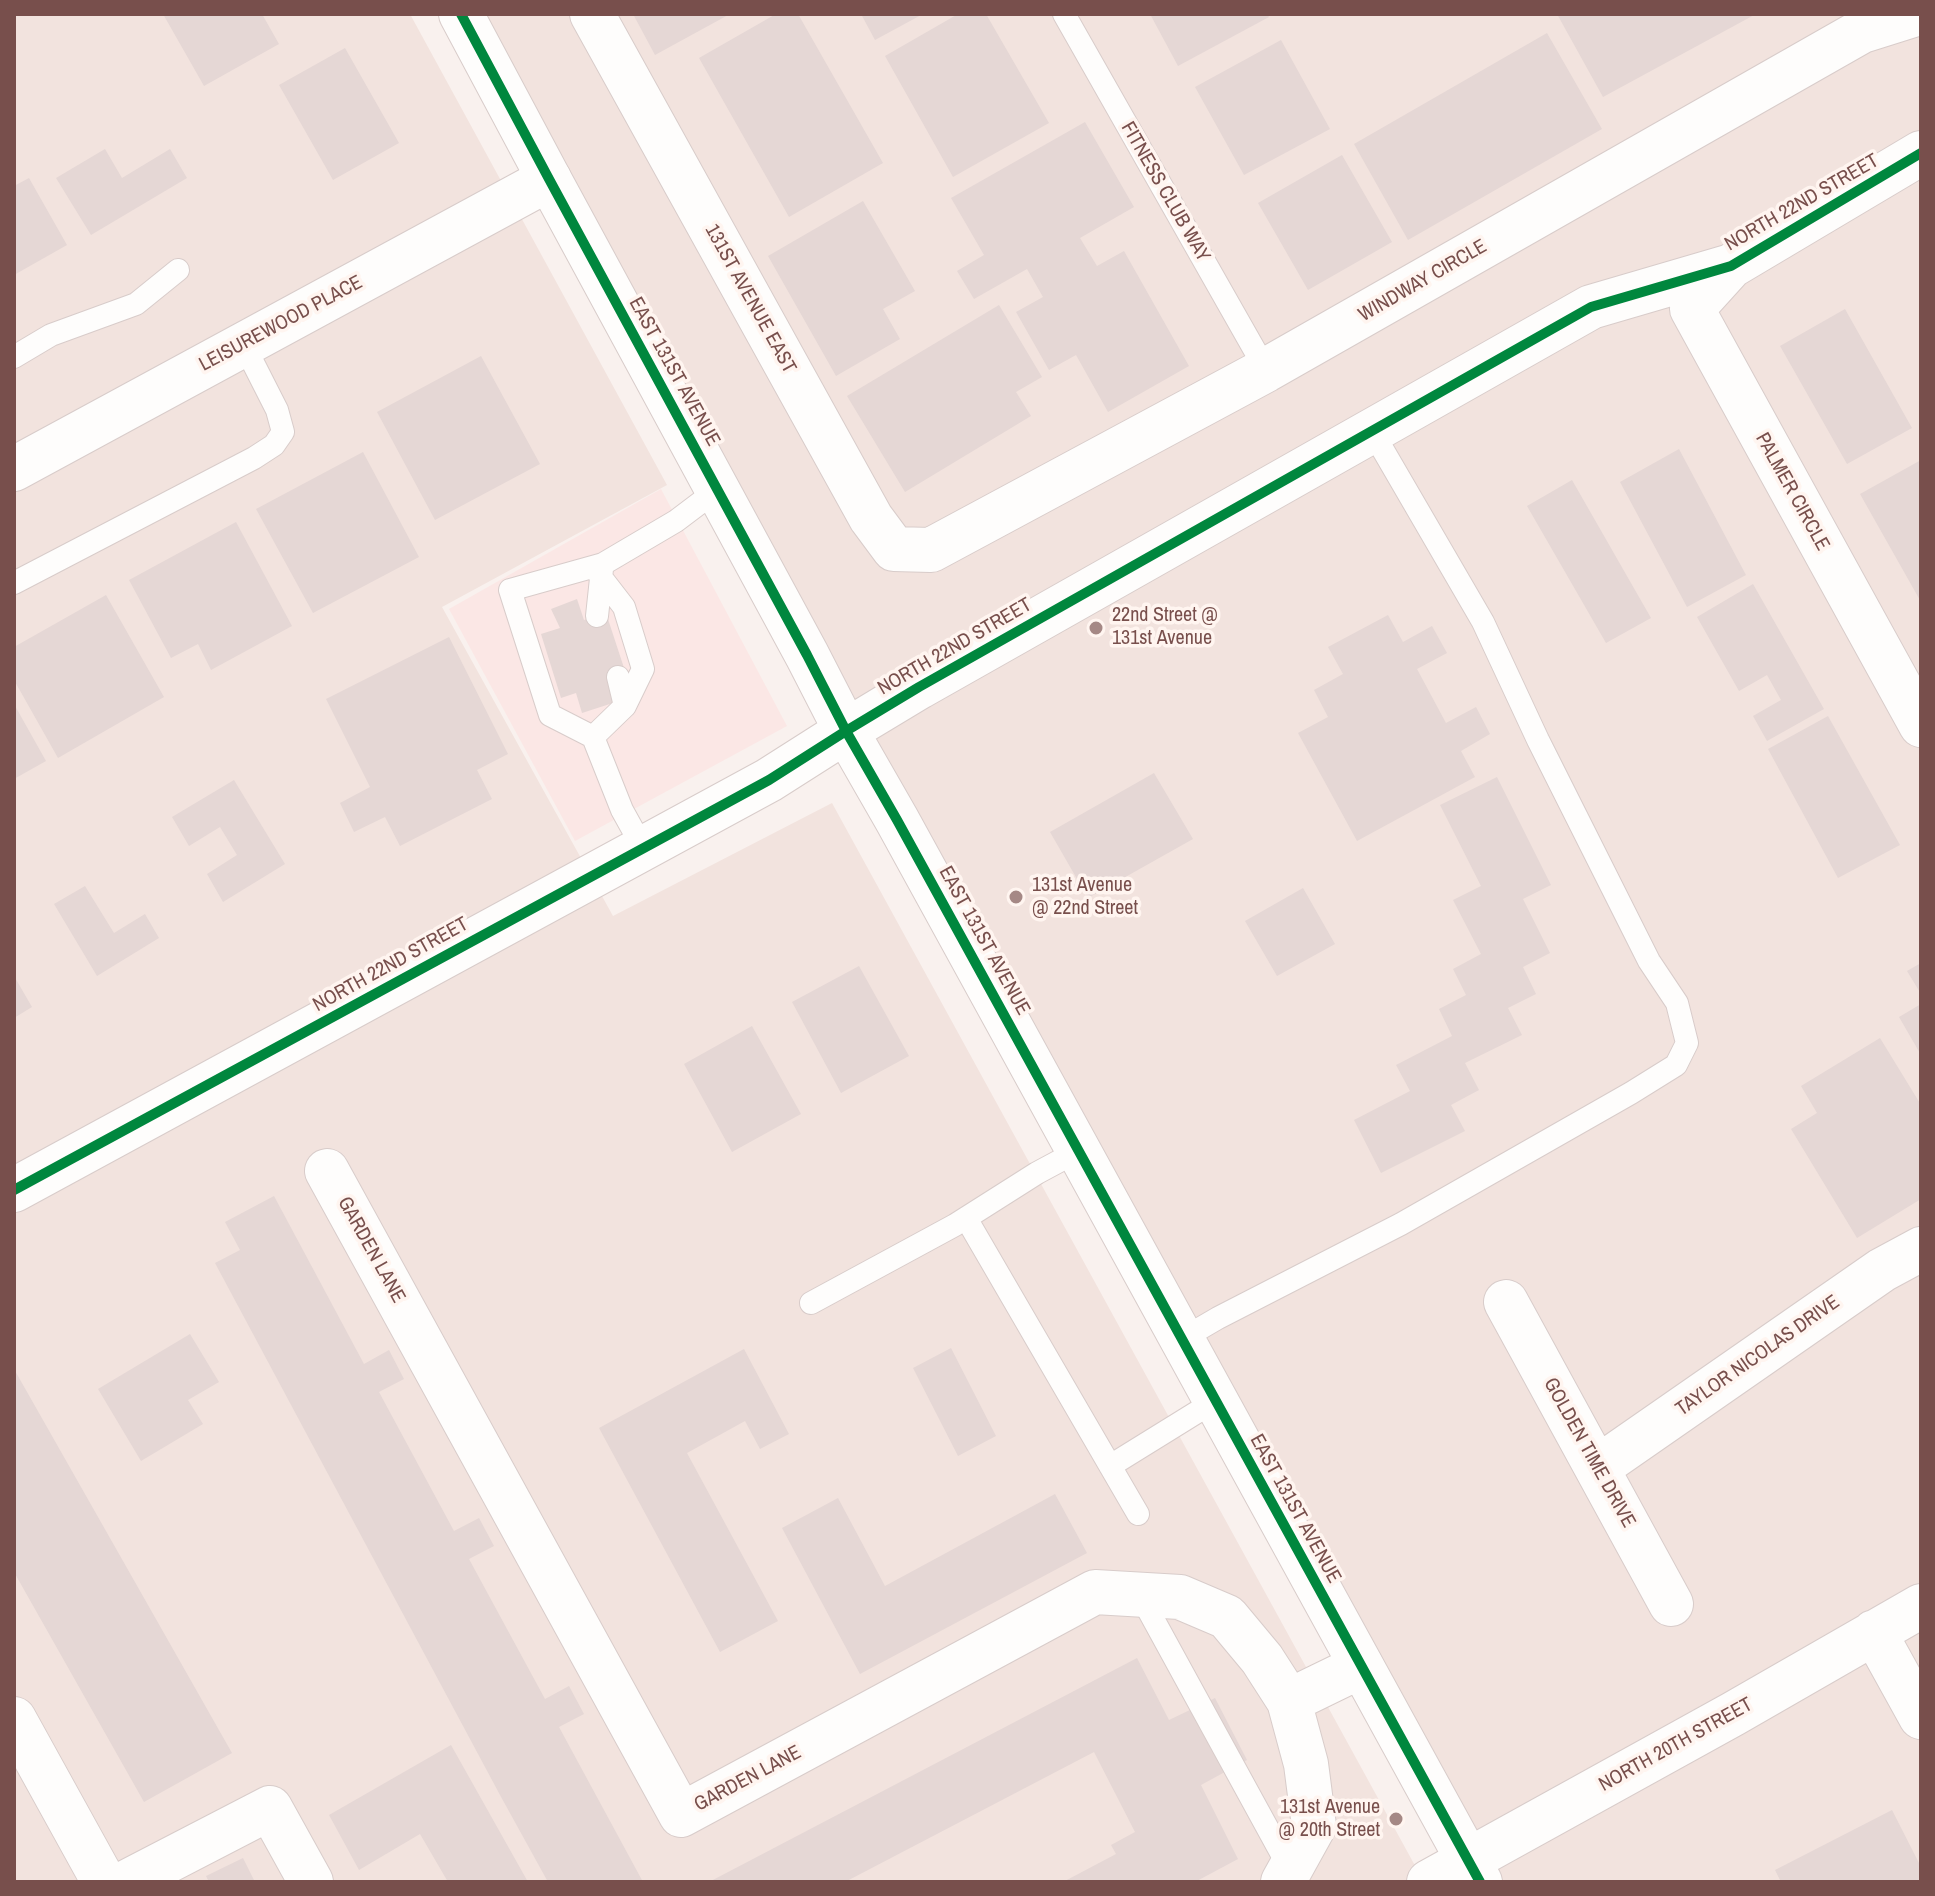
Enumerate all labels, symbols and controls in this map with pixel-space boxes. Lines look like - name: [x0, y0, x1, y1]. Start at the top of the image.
- street label: FITNESS CLUB WAY: [1115, 118, 1215, 266]
- street label: NORTH 22ND STREET: [1721, 149, 1883, 257]
- street label: 131ST AVENUE EAST: [699, 220, 801, 378]
- street label: WINDWAY CIRCLE: [1355, 235, 1491, 327]
- street label: LEISUREWOOD PLACE: [195, 271, 367, 377]
- street label: EAST 131ST AVENUE: [623, 293, 725, 451]
- street label: PALMER CIRCLE: [1750, 429, 1834, 555]
- street label: NORTH 22ND STREET: [874, 593, 1036, 701]
- place label: 22nd Street @ 131st Avenue: [1112, 604, 1218, 651]
- marker: 22nd Street @ 131st Avenue: [1087, 619, 1105, 637]
- street label: EAST 131ST AVENUE: [933, 862, 1035, 1020]
- place label: 131st Avenue @ 22nd Street: [1032, 874, 1138, 921]
- marker: 131st Avenue @ 22nd Street: [1007, 888, 1025, 906]
- street label: NORTH 22ND STREET: [309, 912, 473, 1018]
- street label: GARDEN LANE: [332, 1193, 410, 1307]
- street label: TAYLOR NICOLAS DRIVE: [1671, 1290, 1845, 1422]
- street label: GOLDEN TIME DRIVE: [1538, 1374, 1640, 1532]
- street label: EAST 131ST AVENUE: [1244, 1430, 1346, 1588]
- street label: NORTH 20TH STREET: [1595, 1693, 1757, 1797]
- street label: GARDEN LANE: [690, 1741, 806, 1817]
- place label: 131st Avenue @ 20th Street: [1279, 1796, 1380, 1843]
- marker: 131st Avenue @ 20th Street: [1387, 1810, 1405, 1828]

